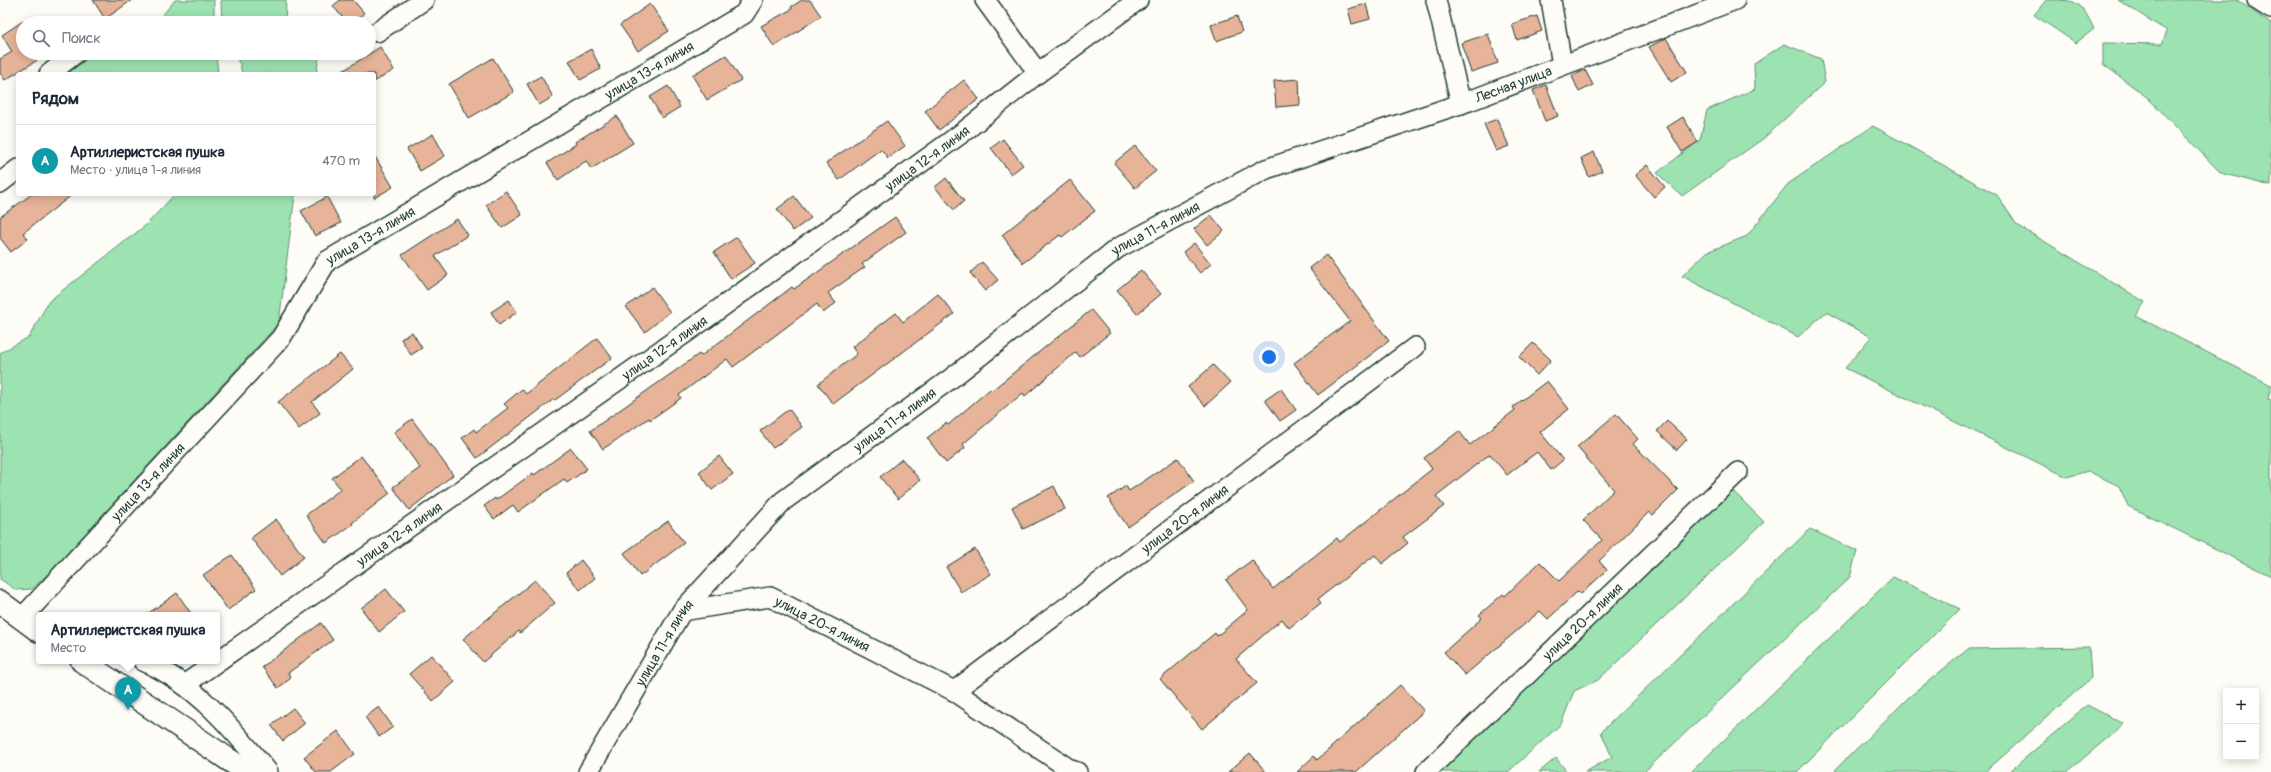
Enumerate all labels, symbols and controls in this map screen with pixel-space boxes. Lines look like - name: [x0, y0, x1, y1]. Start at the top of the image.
- search box: [16, 16, 376, 60]
- icon: search: [30, 27, 52, 49]
- text: Поиск: [62, 29, 101, 48]
- street label: улица 13-я линия: [601, 38, 697, 104]
- street label: Лесная улица: [1472, 62, 1554, 107]
- text: Рядом: [32, 88, 79, 109]
- street label: улица 12-я линия: [881, 122, 973, 196]
- text: Артиллеристская пушка: [70, 143, 225, 162]
- text: A: [41, 153, 49, 169]
- text: 470 m: [322, 153, 360, 169]
- text: Место · улица 1-я линия: [70, 162, 201, 178]
- street label: улица 11-я линия: [1107, 198, 1203, 260]
- street label: улица 13-я линия: [322, 203, 418, 269]
- street label: улица 12-я линия: [618, 312, 711, 385]
- your location: [1259, 347, 1279, 367]
- street label: улица 11-я линия: [850, 384, 940, 456]
- street label: улица 13-я линия: [107, 440, 189, 525]
- street label: улица 20-я линия: [1137, 481, 1232, 558]
- street label: улица 12-я линия: [353, 499, 445, 571]
- street label: улица 20-я линия: [1539, 580, 1626, 665]
- street label: улица 20-я линия: [771, 592, 873, 656]
- street label: улица 11-я линия: [632, 596, 697, 690]
- popup: [36, 612, 220, 664]
- text: Артиллеристская пушка: [51, 621, 205, 640]
- text: Место: [51, 640, 86, 656]
- pin: A: [115, 677, 141, 710]
- map controls: [2223, 688, 2259, 760]
- button: +: [2223, 688, 2259, 724]
- button: −: [2223, 724, 2259, 760]

